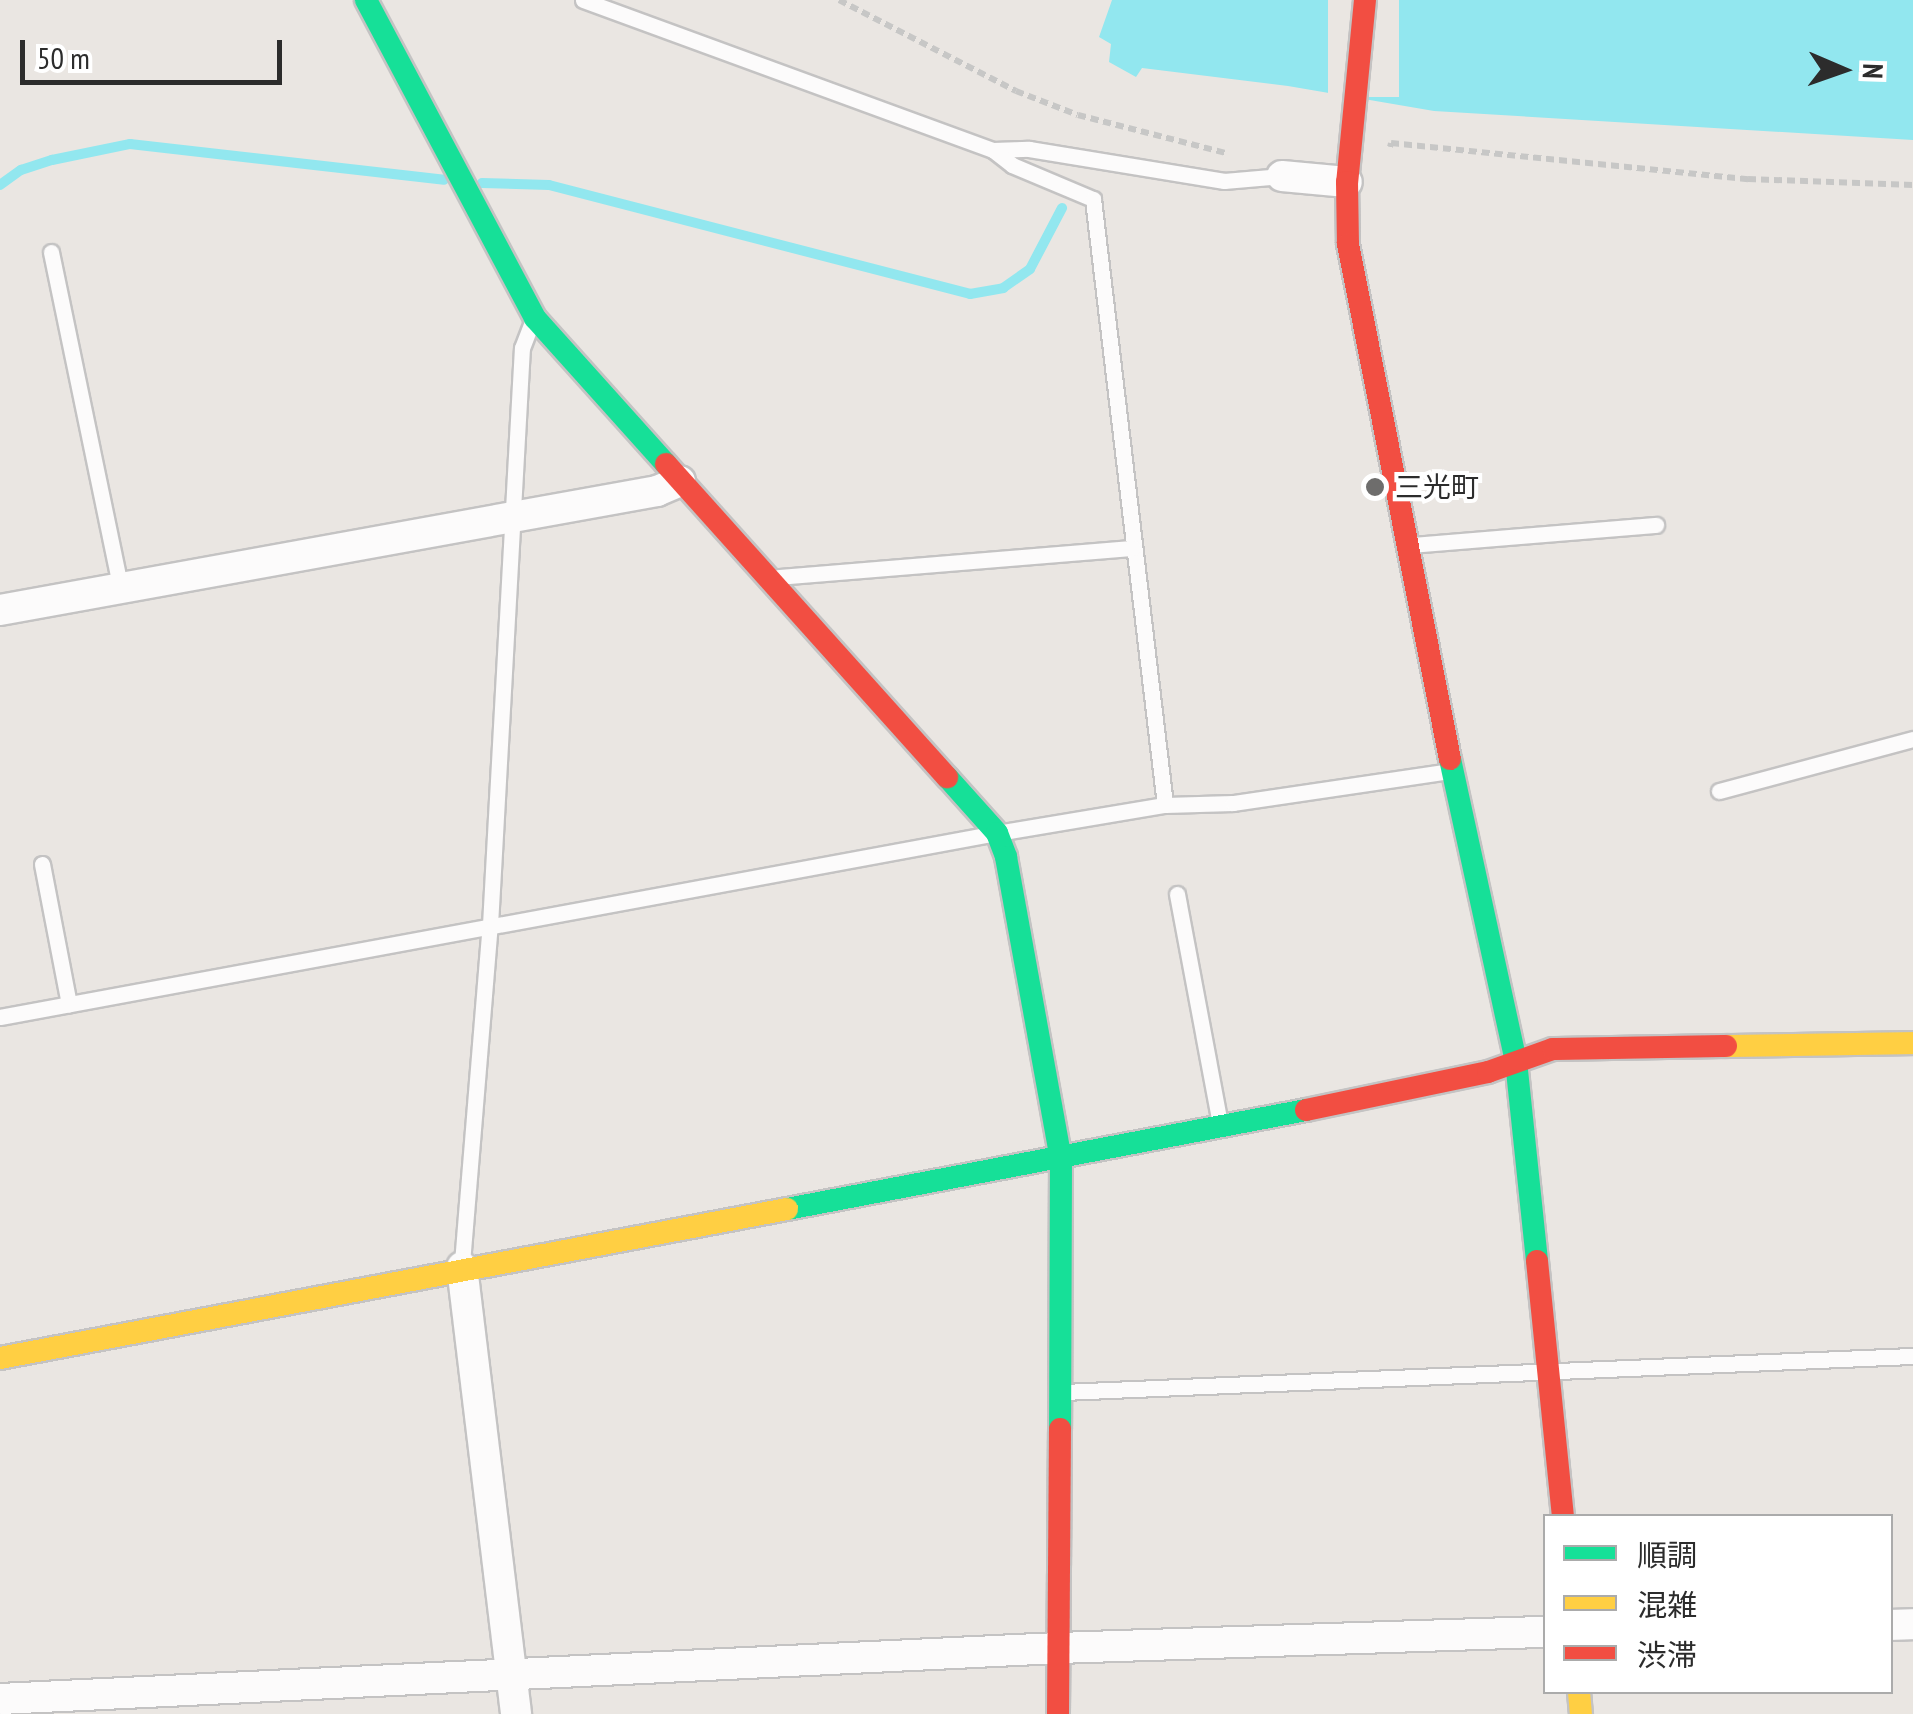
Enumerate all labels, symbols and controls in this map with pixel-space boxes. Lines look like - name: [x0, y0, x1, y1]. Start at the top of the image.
- scale bar: [25, 20, 288, 82]
- north arrow: [1793, 20, 1893, 120]
- text: 50 m: [37, 38, 90, 77]
- text: N: [1855, 63, 1892, 79]
- place label: 三光町: [1395, 470, 1479, 504]
- marker: 三光町: [1364, 476, 1386, 498]
- legend: [1543, 1514, 1893, 1694]
- text: 順調: [1637, 1535, 1697, 1574]
- text: 混雑: [1637, 1585, 1697, 1624]
- text: 渋滞: [1637, 1635, 1697, 1674]

